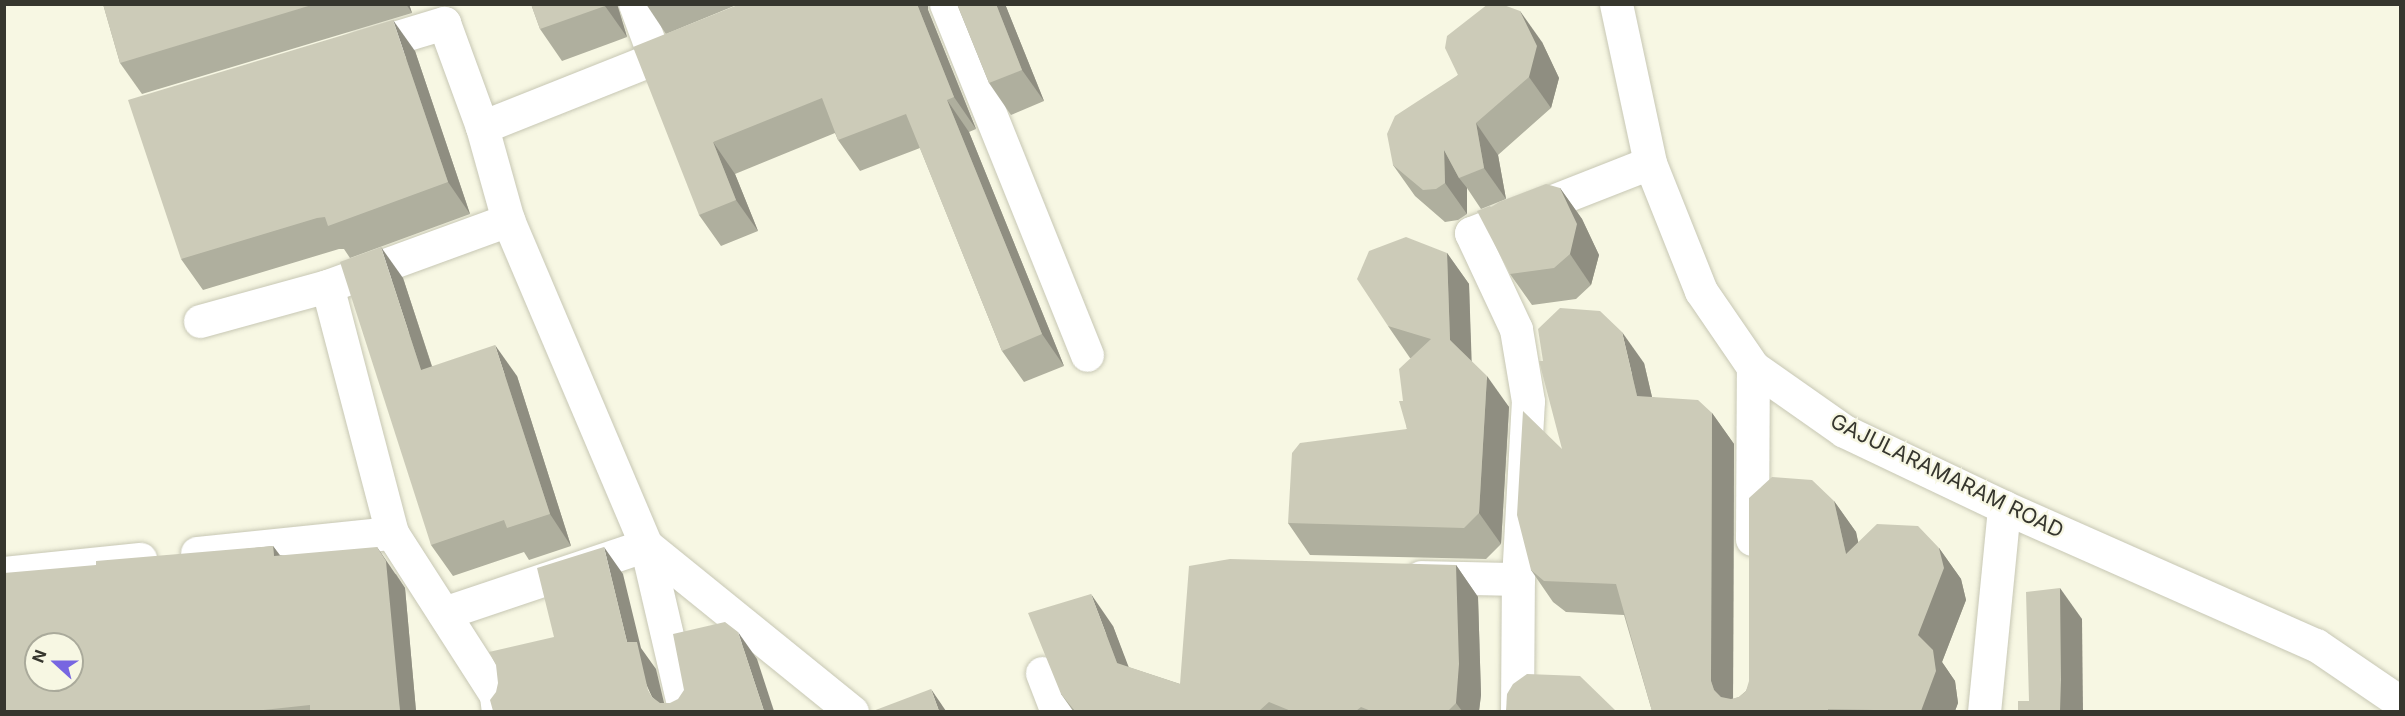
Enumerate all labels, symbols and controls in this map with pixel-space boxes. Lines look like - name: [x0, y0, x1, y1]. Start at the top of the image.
- street label: GAJULARAMARAM ROAD: [1826, 408, 2068, 544]
- north arrow: [24, 632, 84, 692]
- text: N: [28, 647, 51, 666]

